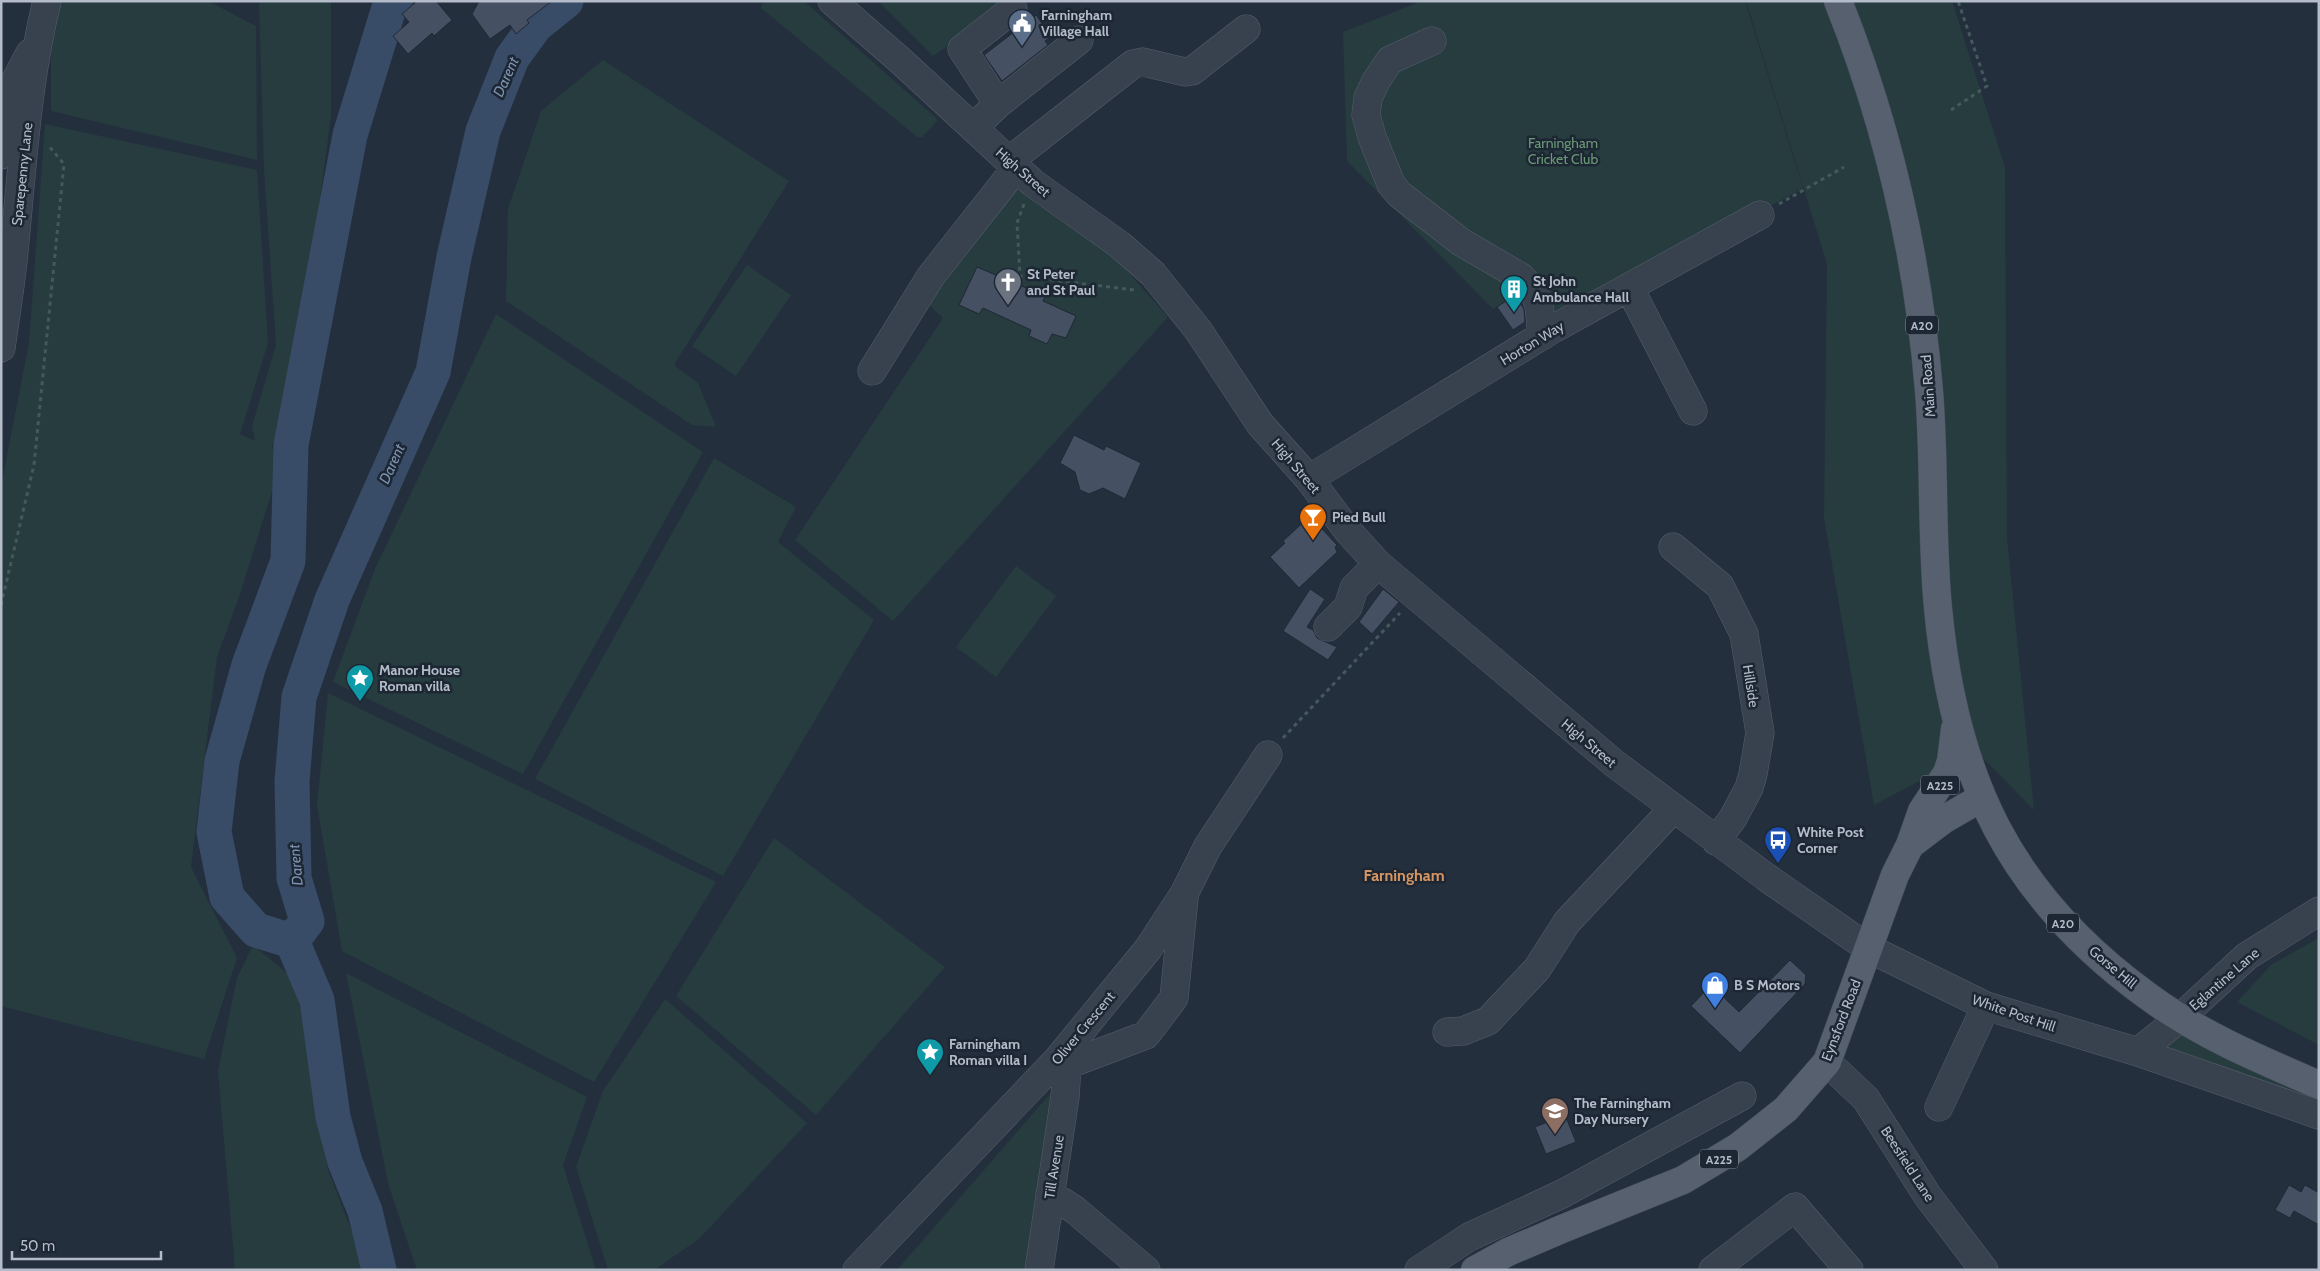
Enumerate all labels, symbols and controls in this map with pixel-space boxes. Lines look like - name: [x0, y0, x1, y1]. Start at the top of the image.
- place label: Farningham Village Hall: [1041, 6, 1112, 40]
- public building icon: Farningham Village Hall: [1007, 8, 1037, 47]
- water label: Darent: [489, 54, 523, 100]
- street label: Sparepenny Lane: [8, 122, 36, 226]
- park label: Farningham Cricket Club: [1528, 134, 1598, 168]
- street label: High Street: [992, 143, 1054, 201]
- place label: St Peter and St Paul: [1027, 265, 1096, 299]
- church icon: St Peter and St Paul: [993, 267, 1023, 306]
- place label: St John Ambulance Hall: [1533, 272, 1629, 306]
- building icon: St John Ambulance Hall: [1499, 274, 1529, 313]
- road number: A20: [1906, 316, 1938, 334]
- street label: Horton Way: [1497, 317, 1567, 369]
- street label: Main Road: [1917, 354, 1939, 418]
- street label: High Street: [1268, 435, 1324, 497]
- water label: Darent: [375, 441, 409, 487]
- bar icon: Pied Bull: [1298, 502, 1328, 541]
- place label: Pied Bull: [1332, 508, 1386, 526]
- place label: Manor House Roman villa: [379, 661, 460, 695]
- place icon: Manor House Roman villa: [345, 663, 375, 702]
- street label: Hillside: [1739, 663, 1763, 709]
- street label: High Street: [1558, 715, 1620, 771]
- road number: A225: [1921, 776, 1959, 794]
- place label: White Post Corner: [1797, 823, 1864, 857]
- bus stop icon: White Post Corner: [1763, 825, 1793, 864]
- water label: Darent: [285, 843, 307, 887]
- district label: Farningham: [1363, 866, 1445, 885]
- road number: A20: [2047, 914, 2079, 932]
- street label: Gorse Hill: [2085, 942, 2141, 993]
- street label: Eglantine Lane: [2185, 944, 2263, 1014]
- shop icon: B S Motors: [1700, 970, 1730, 1009]
- place label: B S Motors: [1734, 976, 1800, 994]
- street label: Eynsford Road: [1817, 977, 1865, 1063]
- street label: Oliver Crescent: [1047, 988, 1119, 1068]
- street label: White Post Hill: [1970, 990, 2059, 1036]
- place label: Farningham Roman villa I: [949, 1035, 1027, 1069]
- place icon: Farningham Roman villa I: [915, 1037, 945, 1076]
- place label: The Farningham Day Nursery: [1574, 1094, 1671, 1128]
- school or university icon: The Farningham Day Nursery: [1540, 1096, 1570, 1135]
- street label: Beesfield Lane: [1877, 1123, 1939, 1205]
- street label: Till Avenue: [1040, 1134, 1068, 1200]
- road number: A225: [1700, 1150, 1738, 1168]
- scale bar: [12, 1228, 161, 1260]
- text: 50 m: [20, 1237, 55, 1255]

